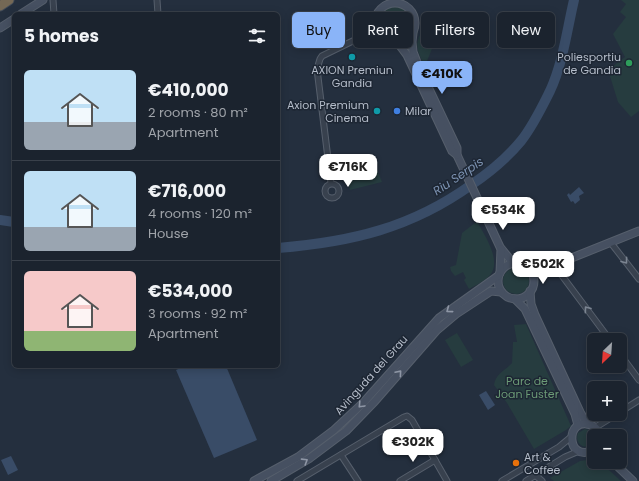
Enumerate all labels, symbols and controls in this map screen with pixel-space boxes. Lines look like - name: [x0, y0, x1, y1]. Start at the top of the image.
- chip: Buy: [292, 12, 345, 48]
- chip: Rent: [353, 12, 413, 48]
- chip: Filters: [421, 12, 489, 48]
- chip: New: [497, 12, 555, 48]
- text: 5 homes: [24, 24, 99, 48]
- icon: filters: [246, 25, 268, 47]
- place label: Poliesportiu de Gandia: [557, 49, 621, 78]
- marker: AXION Premiun Gandia: [347, 52, 357, 62]
- marker: Poliesportiu de Gandia: [624, 58, 634, 68]
- pin: €410K: [414, 61, 470, 95]
- place label: AXION Premiun Gandia: [311, 62, 393, 91]
- text: €410K: [421, 64, 463, 83]
- text: €410,000: [148, 78, 229, 102]
- icon: home: [56, 86, 104, 134]
- place label: Axion Premium Cinema: [287, 97, 369, 126]
- text: 2 rooms · 80 m²: [148, 103, 248, 122]
- place label: Milar: [405, 103, 431, 119]
- marker: Axion Premium Cinema: [372, 106, 382, 116]
- marker: Milar: [392, 106, 402, 116]
- text: Apartment: [148, 123, 218, 142]
- water label: Riu Serpis: [429, 153, 487, 199]
- pin: €716K: [320, 154, 376, 188]
- text: €716K: [328, 157, 368, 176]
- text: €716,000: [148, 179, 226, 203]
- icon: home: [56, 187, 104, 235]
- pin: €534K: [475, 197, 531, 231]
- text: €534K: [481, 200, 525, 219]
- text: 4 rooms · 120 m²: [148, 204, 252, 223]
- text: House: [148, 224, 188, 243]
- pin: €502K: [515, 251, 571, 285]
- text: €502K: [521, 254, 565, 273]
- one-way arrow: [620, 257, 628, 264]
- text: €534,000: [148, 279, 233, 303]
- icon: home: [56, 287, 104, 335]
- text: 3 rooms · 92 m²: [148, 304, 247, 323]
- one-way arrow: [447, 305, 454, 312]
- one-way arrow: [584, 306, 591, 313]
- text: Apartment: [148, 324, 218, 343]
- street label: Avinguda del Grau: [331, 332, 411, 418]
- north arrow: [587, 333, 627, 373]
- map controls: [587, 333, 627, 469]
- one-way arrow: [395, 370, 402, 378]
- park label: Parc de Joan Fuster: [495, 373, 559, 402]
- button: +: [587, 381, 627, 421]
- one-way arrow: [358, 400, 366, 408]
- pin: €302K: [385, 429, 441, 463]
- button: −: [587, 429, 627, 469]
- text: €302K: [391, 432, 435, 451]
- place label: Art & Coffee: [524, 449, 561, 478]
- marker: Art & Coffee: [511, 458, 521, 468]
- one-way arrow: [301, 459, 308, 466]

